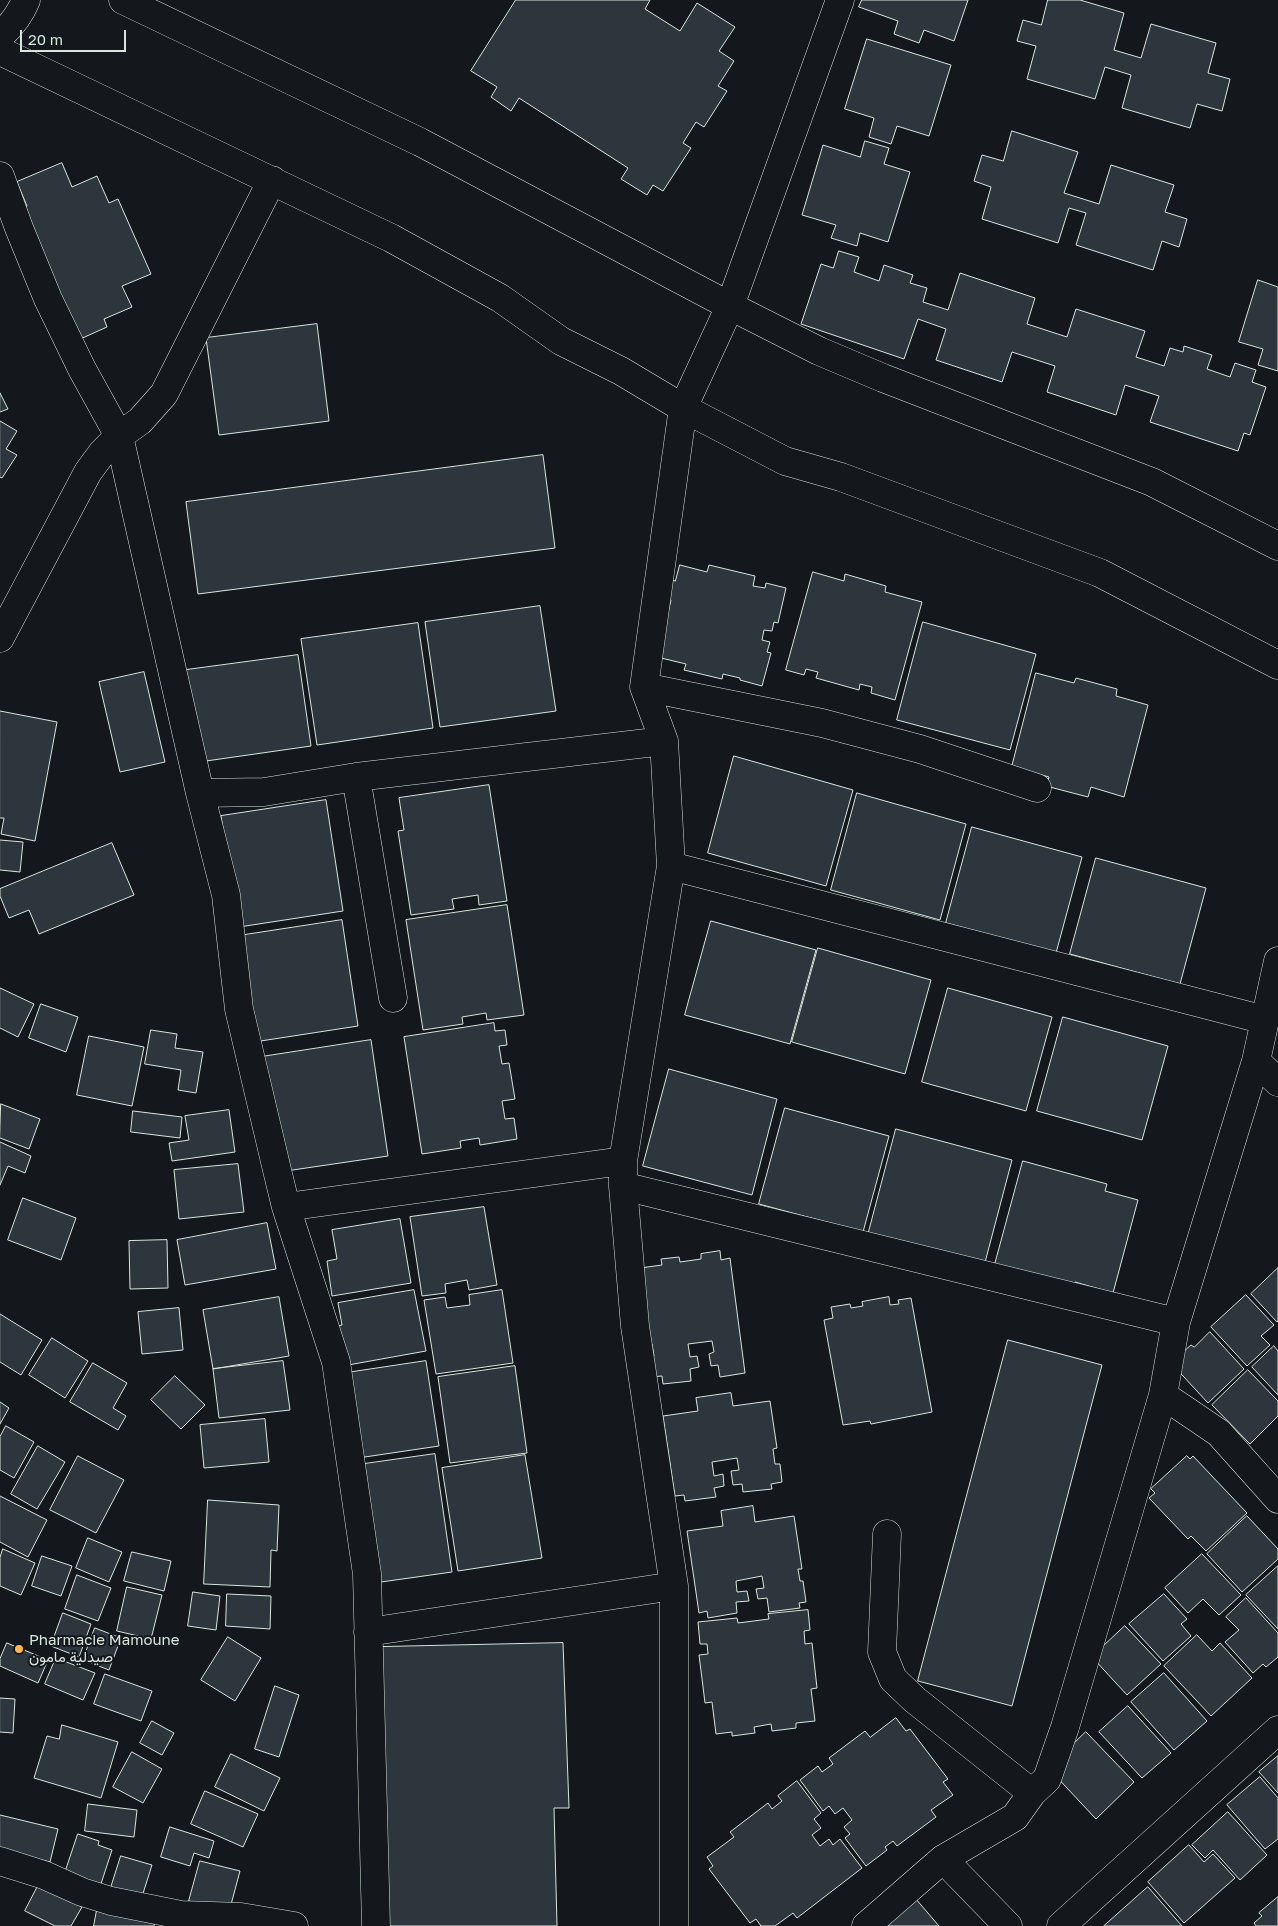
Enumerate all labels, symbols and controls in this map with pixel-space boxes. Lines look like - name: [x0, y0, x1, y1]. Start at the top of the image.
- scale bar: [22, 20, 129, 52]
- text: 20 m: [28, 30, 63, 48]
- place label: Pharmacie Mamoune صيدلية مامون: [29, 1631, 179, 1666]
- marker: Pharmacie Mamoune صيدلية مامون: [13, 1643, 25, 1655]

